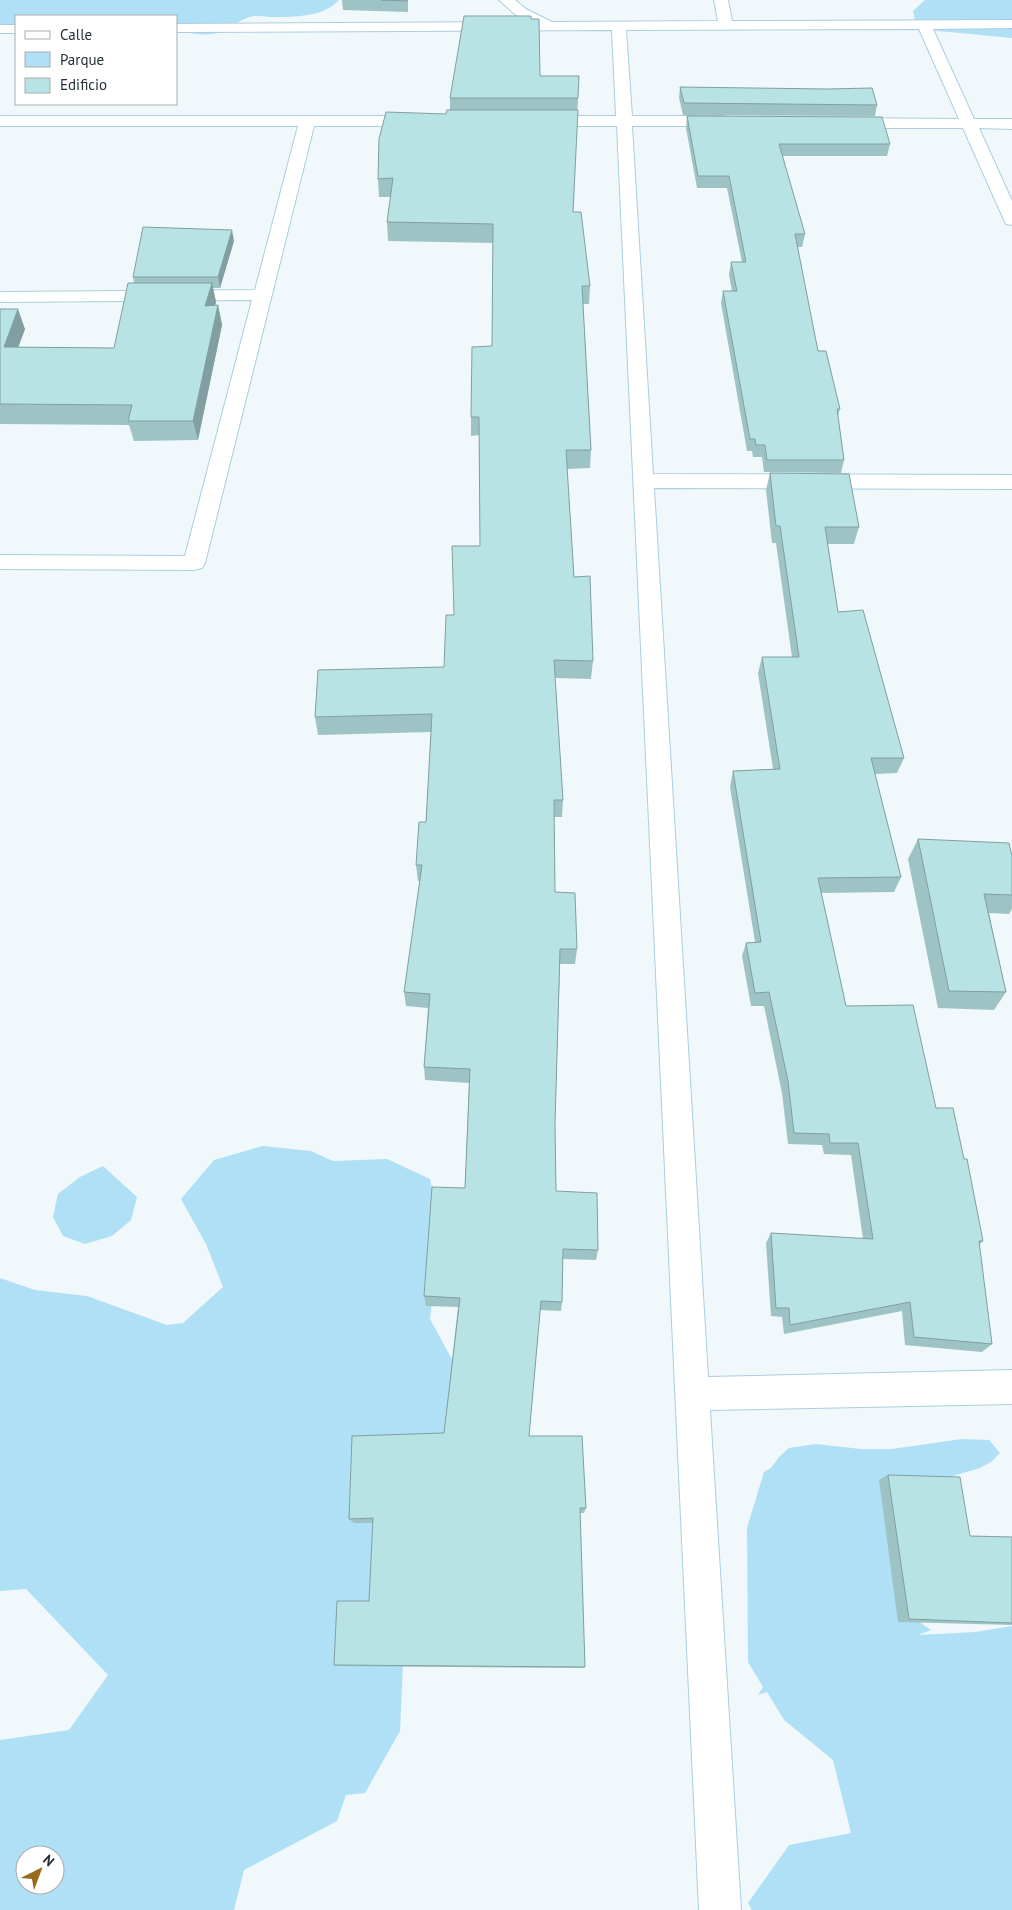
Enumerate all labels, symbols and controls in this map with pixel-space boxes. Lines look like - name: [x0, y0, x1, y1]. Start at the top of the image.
- legend: [15, 15, 178, 105]
- text: Calle: [60, 25, 92, 44]
- text: Parque: [60, 50, 104, 69]
- text: Edificio: [60, 75, 107, 94]
- north arrow: [15, 1845, 65, 1895]
- text: N: [39, 1851, 58, 1870]

